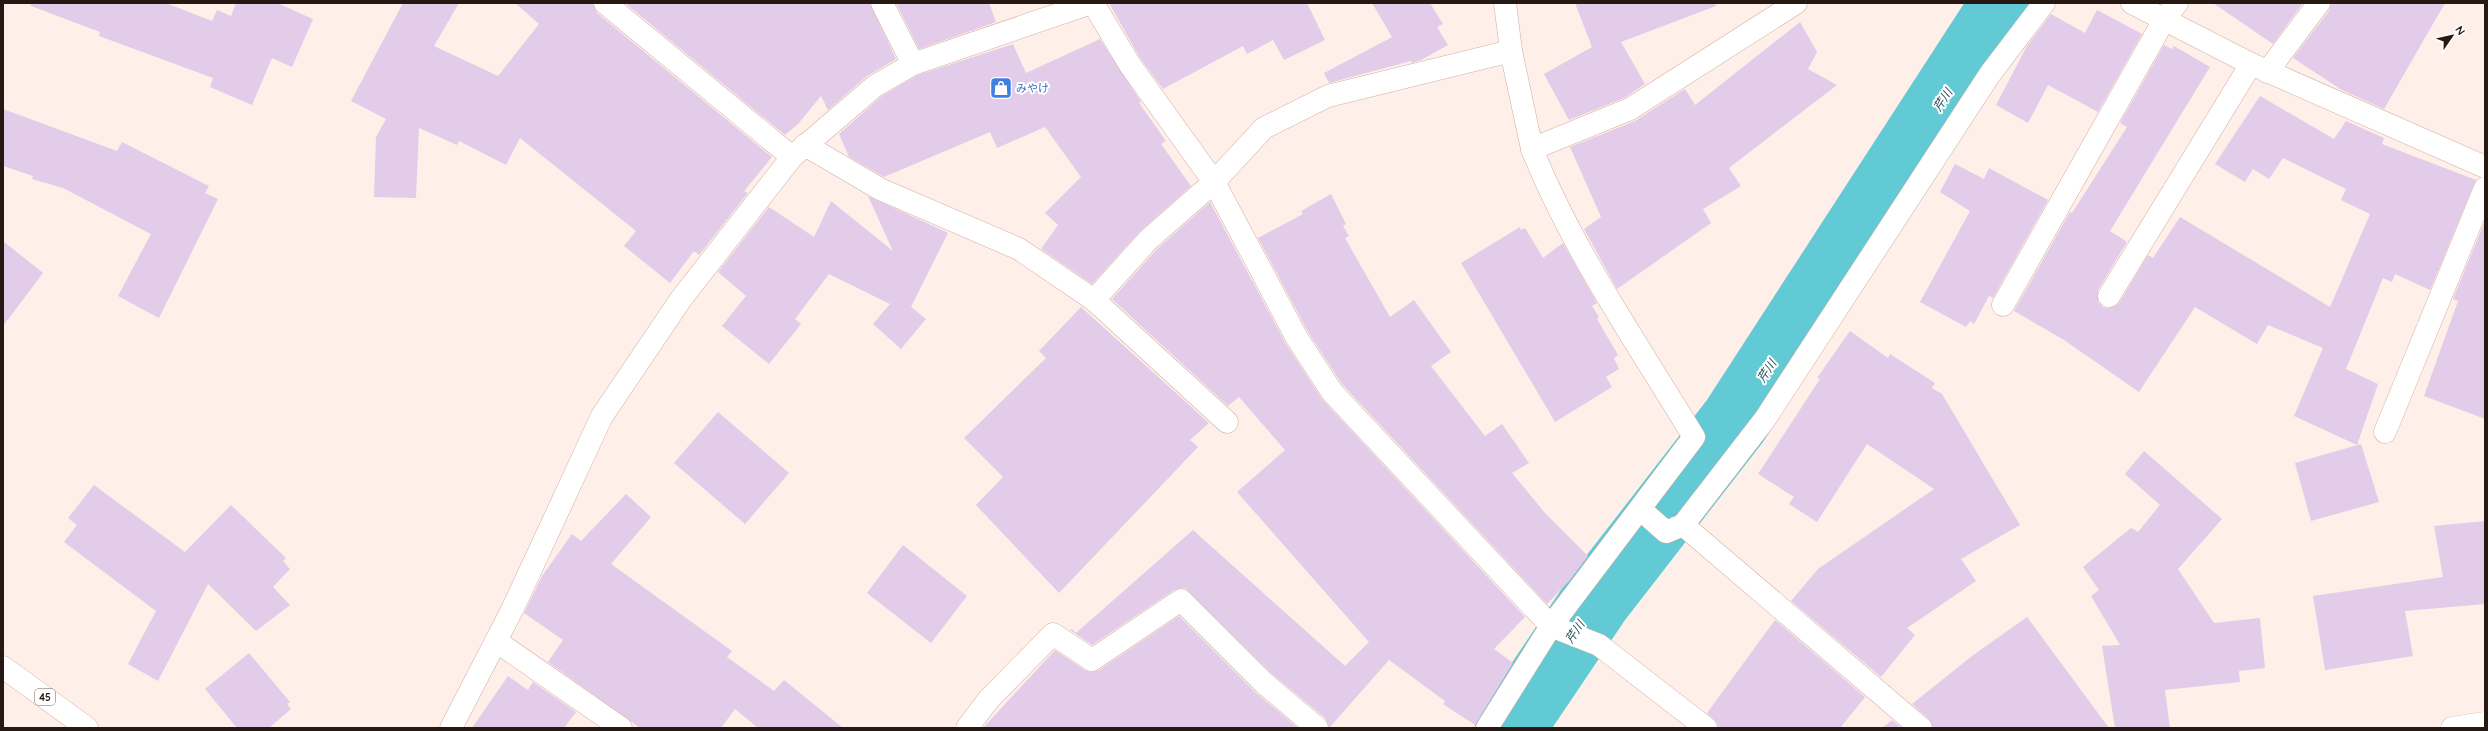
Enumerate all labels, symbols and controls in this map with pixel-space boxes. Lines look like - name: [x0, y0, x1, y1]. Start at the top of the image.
- north arrow: [2432, 16, 2472, 56]
- text: N: [2452, 23, 2468, 38]
- shop icon: みやけ: [988, 75, 1014, 101]
- place label: みやけ: [1016, 81, 1049, 95]
- water label: 芹川: [1930, 84, 1956, 114]
- water label: 芹川: [1754, 355, 1780, 385]
- water label: 芹川: [1562, 616, 1589, 646]
- road number: 45: [35, 689, 55, 705]

